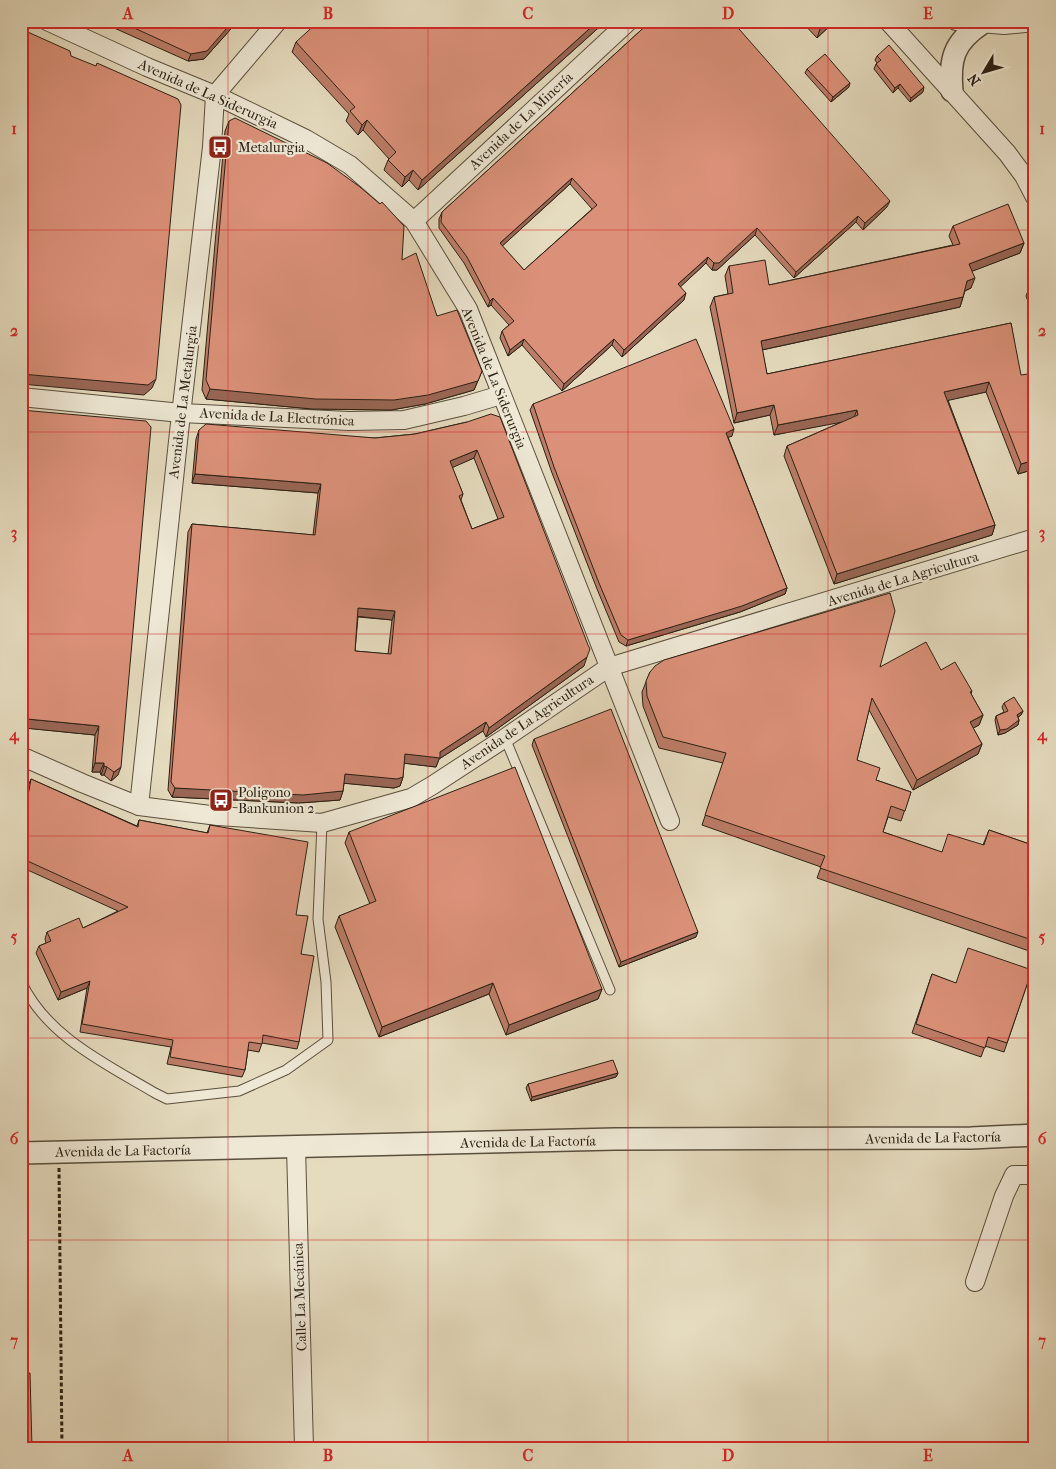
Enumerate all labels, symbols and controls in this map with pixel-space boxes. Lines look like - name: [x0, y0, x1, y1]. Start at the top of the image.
- text: A: [122, 4, 134, 23]
- text: B: [323, 4, 333, 23]
- text: C: [523, 4, 534, 23]
- text: D: [722, 4, 734, 23]
- text: E: [923, 4, 933, 23]
- north arrow: [958, 48, 1008, 98]
- street label: Avenida de La Siderurgia: [135, 55, 281, 133]
- street label: Avenida de La Minería: [465, 68, 577, 174]
- text: N: [964, 70, 984, 89]
- text: 1: [11, 119, 17, 138]
- text: 1: [1039, 119, 1045, 138]
- bus stop icon: Metalurgia: [207, 134, 233, 160]
- place label: Metalurgia: [238, 139, 305, 156]
- street label: Avenida de La Siderurgia: [457, 304, 530, 452]
- text: 2: [10, 321, 18, 340]
- text: 2: [1038, 321, 1046, 340]
- street label: Avenida de La Metalurgia: [165, 324, 201, 480]
- street label: Avenida de La Electrónica: [198, 404, 356, 430]
- text: 3: [11, 523, 17, 543]
- text: 3: [1039, 523, 1045, 543]
- street label: Avenida de La Agricultura: [824, 548, 981, 610]
- street label: Avenida de La Agricultura: [456, 671, 597, 774]
- text: 4: [8, 725, 20, 745]
- text: 4: [1036, 725, 1048, 745]
- place label: Poligono Bankunion 2: [238, 784, 314, 817]
- bus stop icon: Poligono Bankunion 2: [208, 787, 234, 813]
- text: 5: [11, 927, 18, 946]
- text: 5: [1039, 927, 1046, 946]
- street label: Avenida de La Factoría: [864, 1128, 1002, 1148]
- text: 6: [10, 1129, 19, 1148]
- text: 6: [1038, 1129, 1047, 1148]
- street label: Avenida de La Factoría: [459, 1132, 597, 1152]
- street label: Avenida de La Factoría: [54, 1141, 192, 1161]
- street label: Calle La Mecánica: [290, 1242, 310, 1351]
- text: 7: [9, 1331, 18, 1350]
- text: 7: [1037, 1331, 1046, 1350]
- text: A: [122, 1446, 134, 1465]
- text: B: [323, 1446, 333, 1465]
- text: C: [523, 1446, 534, 1465]
- text: D: [722, 1446, 734, 1465]
- text: E: [923, 1446, 933, 1465]

